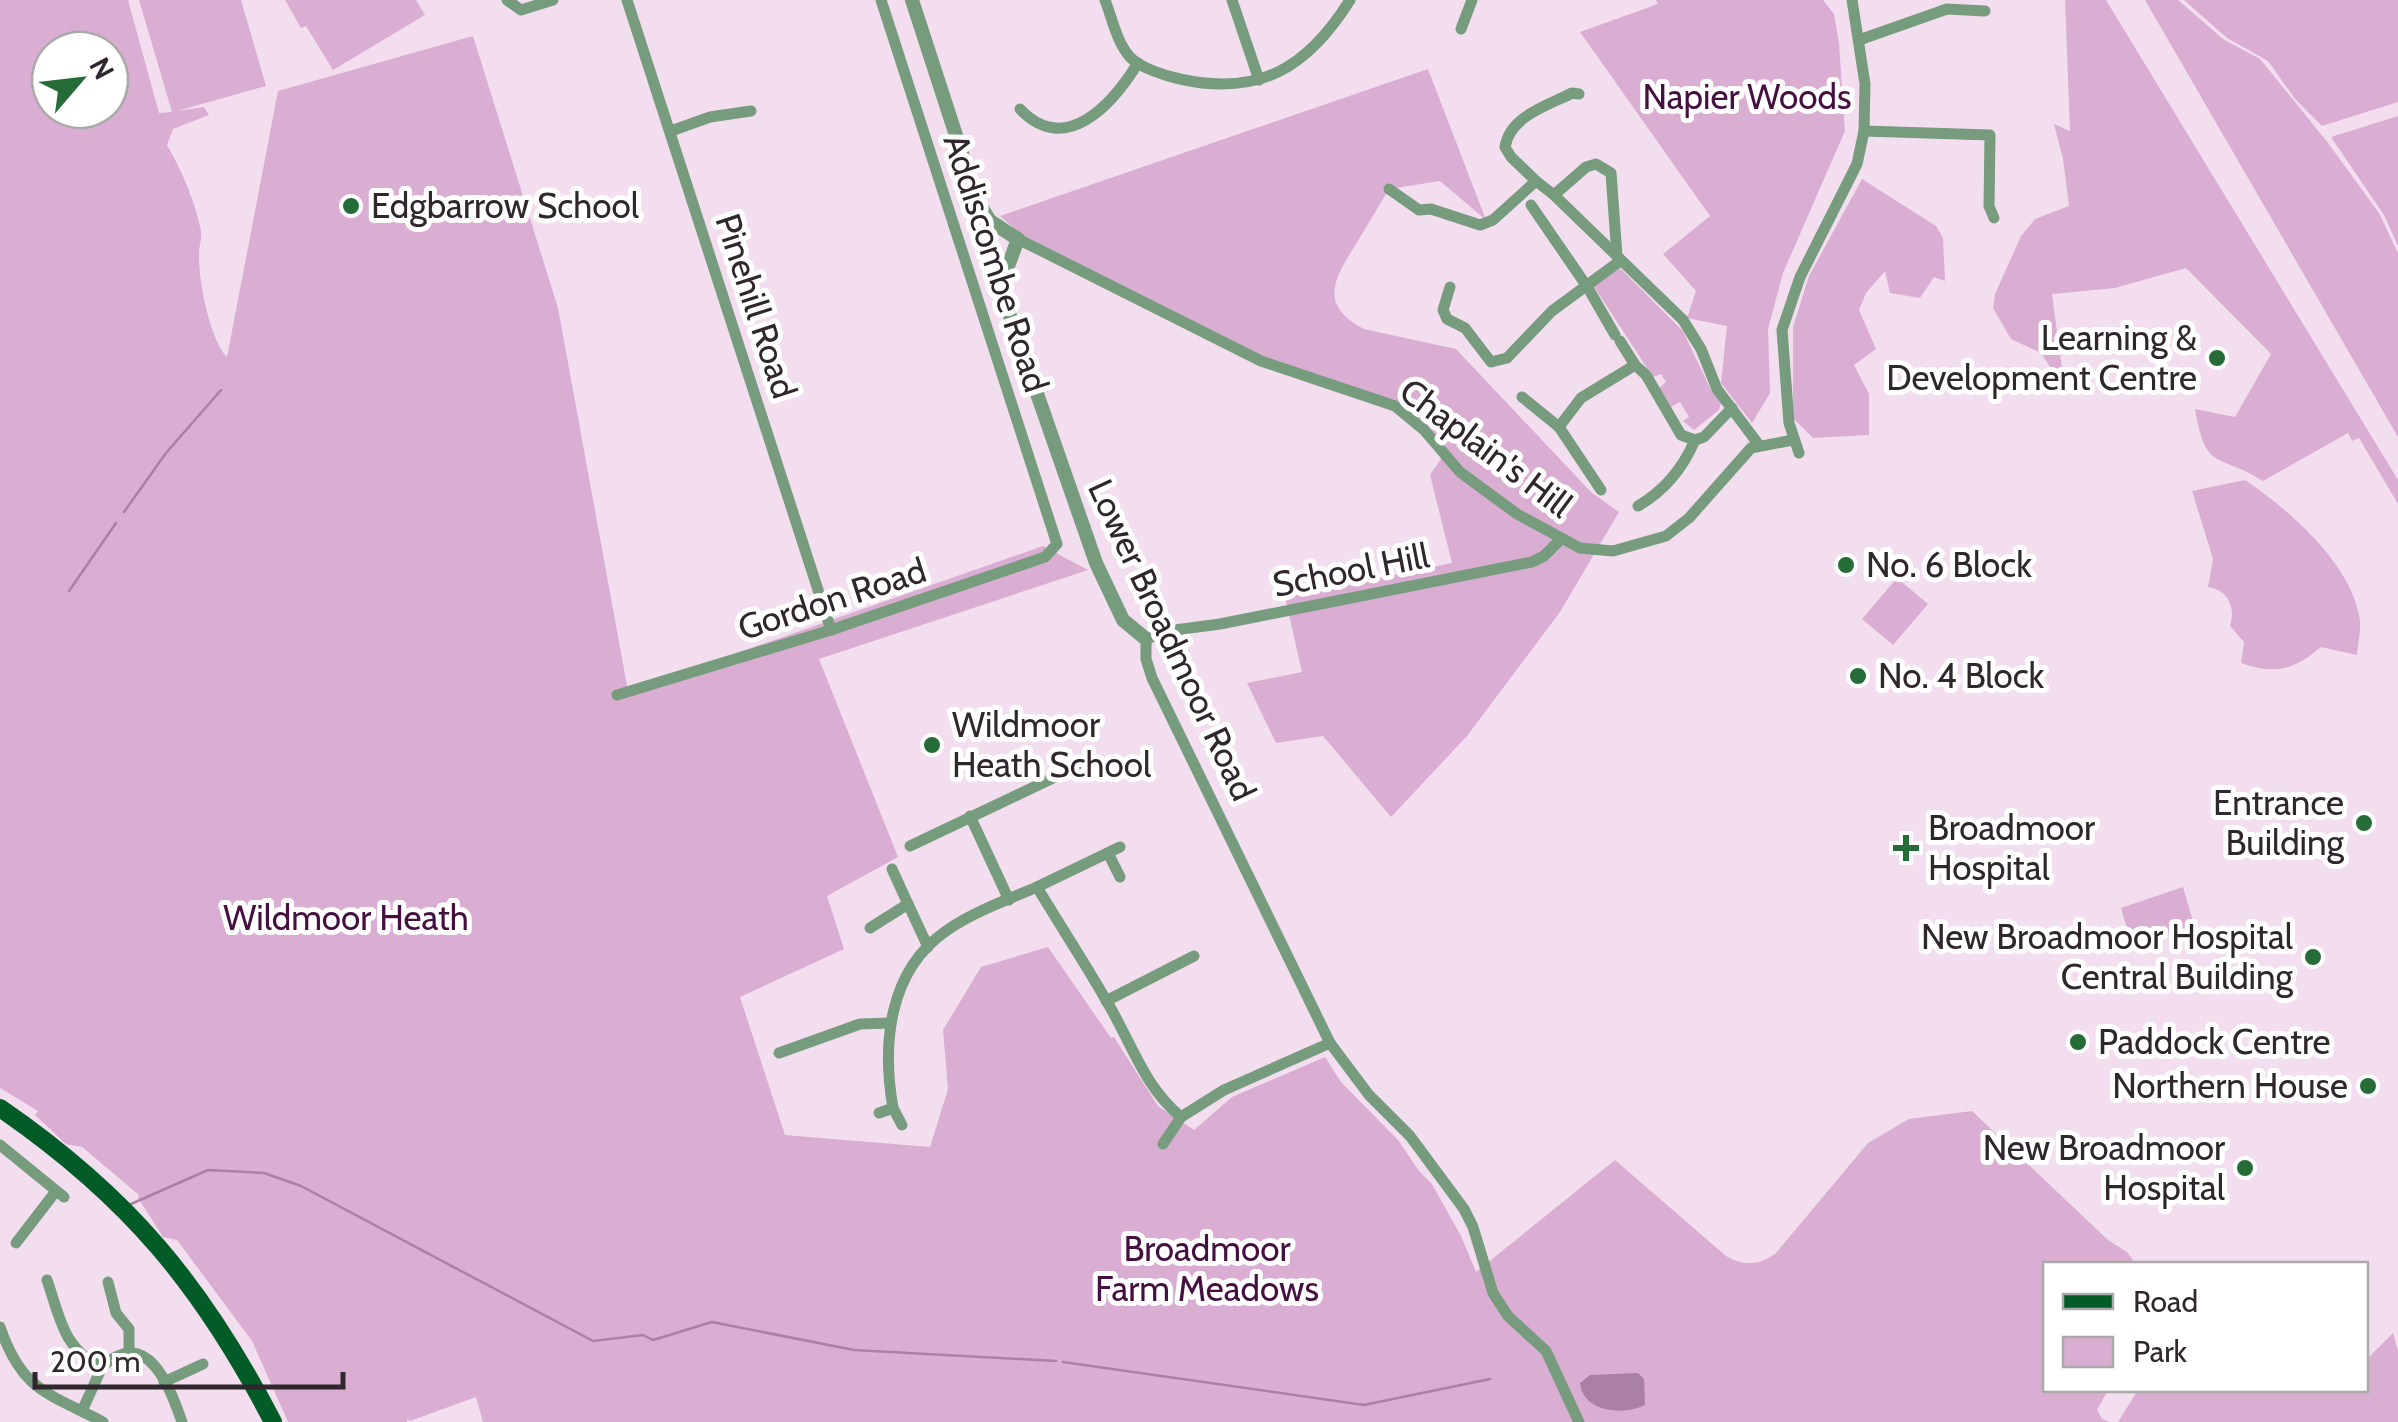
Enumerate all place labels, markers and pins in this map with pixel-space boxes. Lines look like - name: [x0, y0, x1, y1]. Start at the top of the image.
- place label: Edgbarrow School: [371, 184, 640, 227]
- marker: Edgbarrow School: [340, 195, 362, 217]
- place label: Learning & Development Centre: [1886, 316, 2197, 399]
- marker: Learning & Development Centre: [2206, 347, 2228, 369]
- place label: No. 6 Block: [1866, 543, 2032, 586]
- marker: No. 6 Block: [1835, 554, 1857, 576]
- place label: No. 4 Block: [1878, 654, 2045, 697]
- marker: No. 4 Block: [1847, 665, 1869, 687]
- place label: Wildmoor Heath School: [952, 703, 1152, 786]
- marker: Wildmoor Heath School: [921, 734, 943, 756]
- place label: Entrance Building: [2213, 781, 2345, 864]
- place label: Broadmoor Hospital: [1928, 806, 2095, 889]
- marker: Entrance Building: [2353, 812, 2375, 834]
- marker: Broadmoor Hospital: [1893, 835, 1919, 861]
- place label: New Broadmoor Hospital Central Building: [1921, 915, 2294, 998]
- marker: New Broadmoor Hospital Central Building: [2302, 946, 2324, 968]
- place label: Paddock Centre: [2098, 1020, 2330, 1063]
- marker: Paddock Centre: [2067, 1031, 2089, 1053]
- place label: Northern House: [2112, 1064, 2348, 1107]
- marker: Northern House: [2357, 1075, 2379, 1097]
- place label: New Broadmoor Hospital: [1983, 1126, 2226, 1209]
- marker: New Broadmoor Hospital: [2234, 1157, 2256, 1179]

